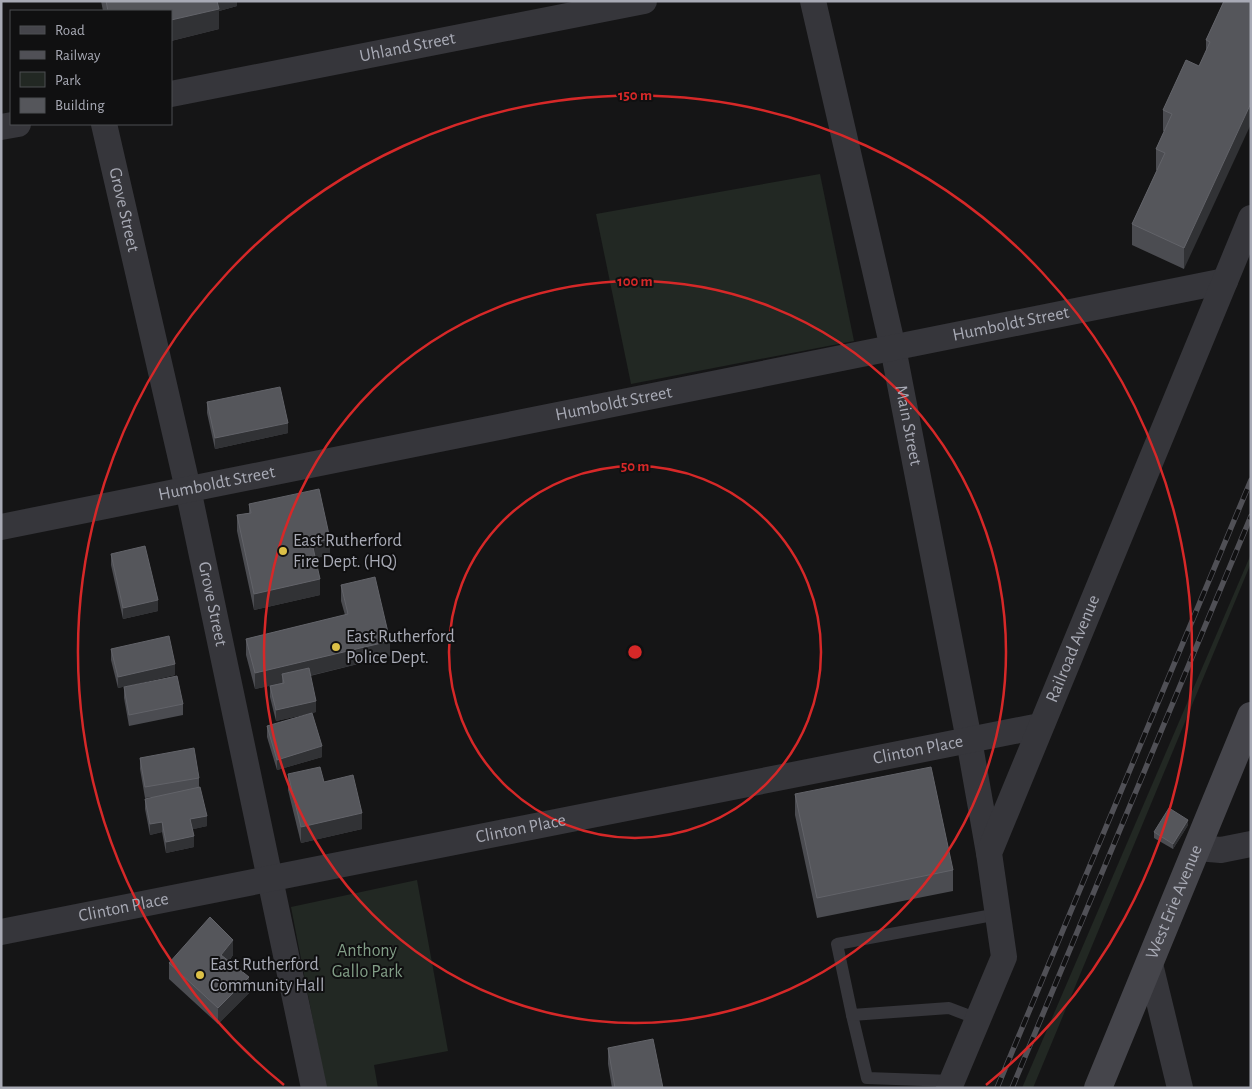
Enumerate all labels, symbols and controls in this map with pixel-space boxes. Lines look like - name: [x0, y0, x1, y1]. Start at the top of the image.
- legend: [10, 10, 172, 125]
- text: Road: [55, 23, 85, 38]
- street label: Uhland Street: [358, 29, 457, 66]
- text: Railway: [55, 48, 101, 63]
- text: Park: [55, 73, 81, 88]
- text: 150 m: [618, 88, 652, 103]
- text: Building: [55, 98, 105, 113]
- street label: Grove Street: [105, 166, 142, 254]
- text: 100 m: [617, 274, 653, 289]
- street label: Humboldt Street: [951, 303, 1071, 345]
- street label: Humboldt Street: [554, 383, 674, 424]
- street label: Main Street: [891, 384, 925, 467]
- text: 50 m: [621, 459, 649, 474]
- street label: Humboldt Street: [157, 463, 277, 504]
- place label: East Rutherford Fire Dept. (HQ): [293, 532, 402, 571]
- marker: East Rutherford Fire Dept. (HQ): [277, 545, 289, 557]
- street label: Grove Street: [195, 560, 230, 648]
- street label: Railroad Avenue: [1043, 592, 1103, 705]
- place label: East Rutherford Police Dept.: [346, 628, 455, 667]
- marker: East Rutherford Police Dept.: [330, 641, 342, 653]
- centre of rings: [626, 643, 644, 661]
- street label: Clinton Place: [872, 732, 965, 768]
- street label: Clinton Place: [474, 811, 567, 847]
- street label: West Erie Avenue: [1143, 842, 1206, 962]
- street label: Clinton Place: [77, 890, 170, 925]
- park label: Anthony Gallo Park: [332, 942, 403, 981]
- place label: East Rutherford Community Hall: [210, 956, 324, 995]
- marker: East Rutherford Community Hall: [194, 969, 206, 981]

